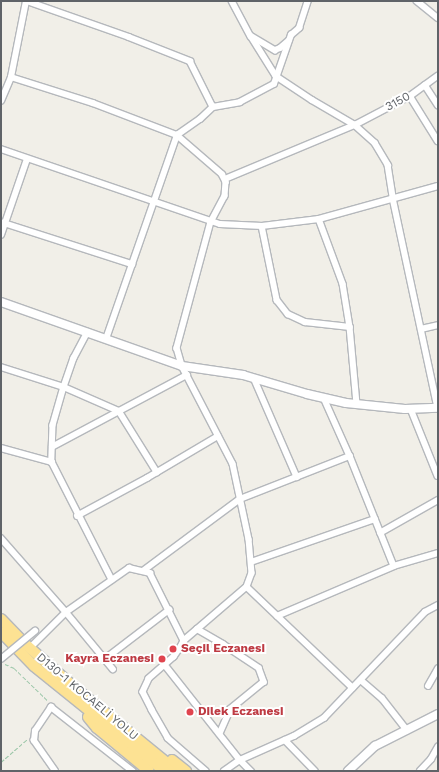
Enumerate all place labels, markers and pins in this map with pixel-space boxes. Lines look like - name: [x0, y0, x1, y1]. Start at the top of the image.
- place label: Seçil Eczanesi: [181, 642, 265, 656]
- marker: Seçil Eczanesi: [168, 644, 178, 654]
- place label: Kayra Eczanesi: [65, 652, 154, 666]
- marker: Kayra Eczanesi: [157, 654, 167, 664]
- place label: Dilek Eczanesi: [198, 705, 284, 719]
- marker: Dilek Eczanesi: [185, 707, 195, 717]

